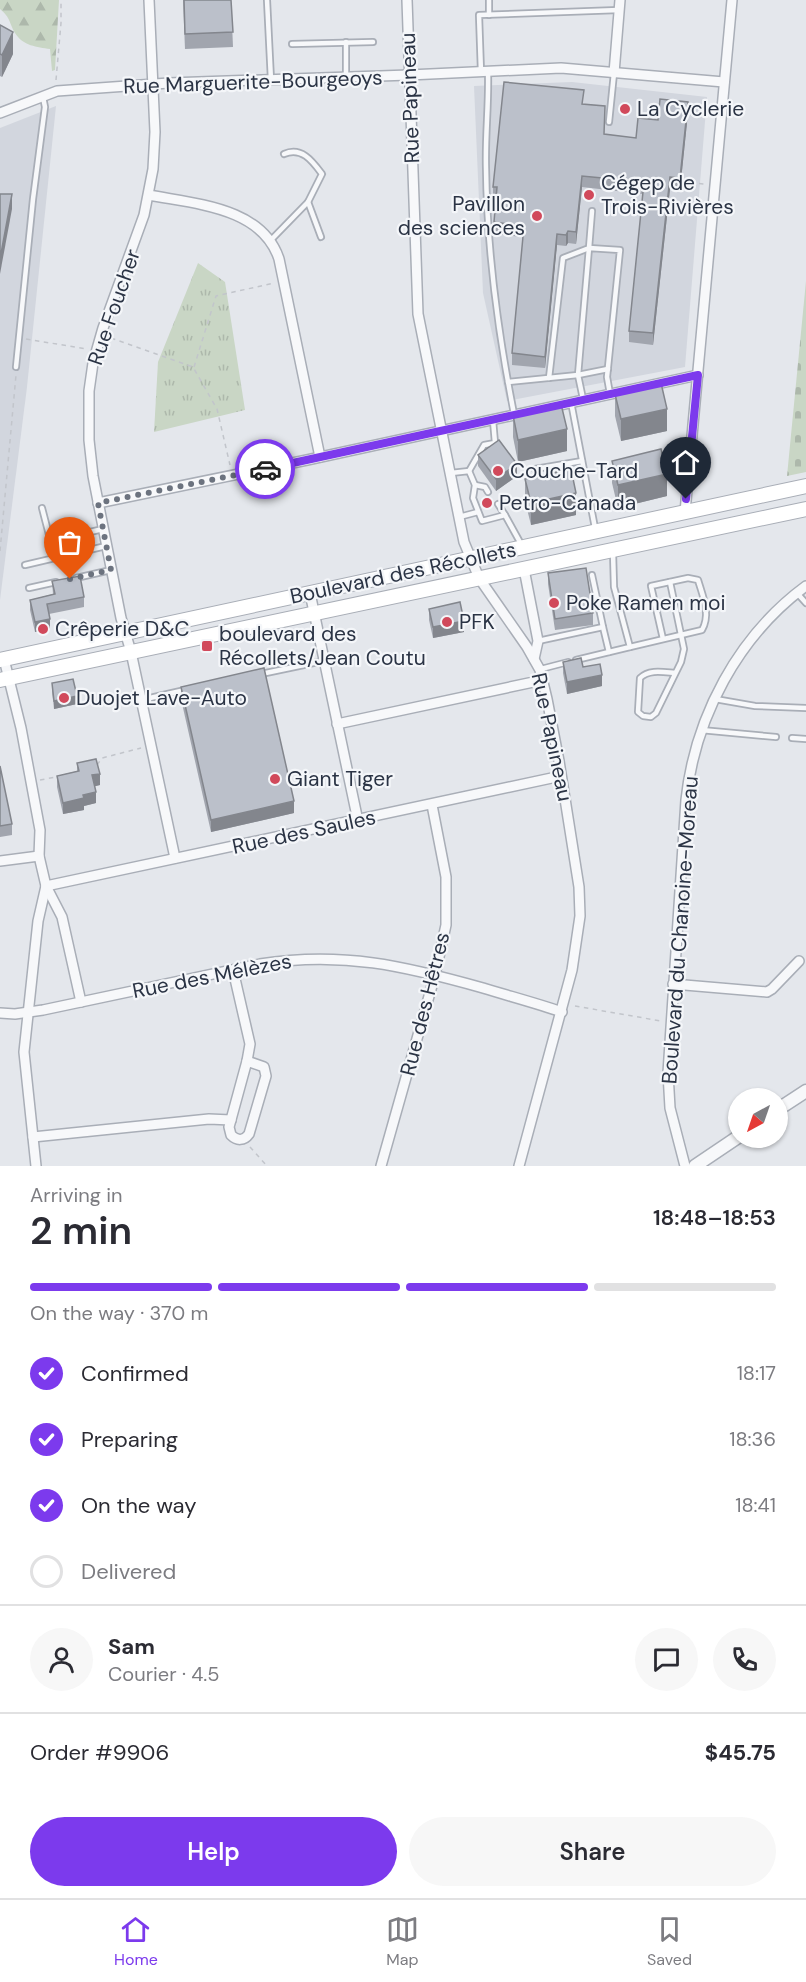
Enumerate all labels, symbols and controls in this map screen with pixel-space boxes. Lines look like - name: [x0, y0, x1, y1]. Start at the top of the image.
- street label: Rue Papineau: [394, 32, 426, 164]
- street label: Rue Marguerite-Bourgeoys: [123, 63, 383, 101]
- place label: La Cyclerie: [637, 95, 744, 123]
- marker: La Cyclerie: [618, 102, 632, 116]
- place label: Cégep de Trois-Rivières: [601, 169, 734, 221]
- marker: Cégep de Trois-Rivières: [582, 188, 596, 202]
- place label: Pavillon des sciences: [398, 190, 525, 242]
- marker: Pavillon des sciences: [530, 209, 544, 223]
- street label: Rue Foucher: [81, 245, 147, 369]
- pin: [660, 437, 711, 499]
- courier: [235, 439, 295, 499]
- icon: home: [669, 446, 702, 479]
- icon: car: [249, 453, 282, 486]
- place label: Couche-Tard: [510, 457, 638, 485]
- marker: Couche-Tard: [491, 464, 505, 478]
- place label: Petro-Canada: [499, 489, 636, 517]
- marker: Petro-Canada: [480, 496, 494, 510]
- pin: [44, 517, 95, 579]
- icon: bag: [53, 526, 86, 559]
- street label: Boulevard des Récollets: [287, 535, 519, 611]
- place label: Poke Ramen moi: [566, 589, 725, 617]
- marker: Poke Ramen moi: [547, 596, 561, 610]
- place label: PFK: [459, 608, 495, 636]
- place label: Crêperie D&C: [55, 615, 190, 643]
- marker: PFK: [440, 615, 454, 629]
- place label: boulevard des Récollets/Jean Coutu: [219, 620, 426, 672]
- marker: Crêperie D&C: [36, 622, 50, 636]
- marker: boulevard des Récollets/Jean Coutu: [200, 639, 214, 653]
- street label: Rue Papineau: [525, 670, 579, 804]
- place label: Duojet Lave-Auto: [76, 684, 247, 712]
- marker: Duojet Lave-Auto: [57, 691, 71, 705]
- place label: Giant Tiger: [287, 765, 393, 793]
- marker: Giant Tiger: [268, 772, 282, 786]
- street label: Boulevard du Chanoine-Moreau: [655, 775, 705, 1085]
- street label: Rue des Saules: [230, 803, 378, 861]
- street label: Rue des Hêtres: [394, 929, 456, 1079]
- street label: Rue des Mélèzes: [130, 947, 294, 1005]
- north arrow: [728, 1088, 788, 1148]
- map controls: [728, 1088, 788, 1148]
- text: Arriving in: [30, 1182, 122, 1208]
- text: 18:48–18:53: [653, 1203, 776, 1232]
- text: 2 min: [30, 1205, 132, 1256]
- text: On the way · 370 m: [30, 1300, 208, 1326]
- icon: check: [30, 1357, 63, 1390]
- text: Confirmed: [81, 1359, 189, 1388]
- text: 18:17: [737, 1360, 776, 1386]
- icon: check: [30, 1423, 63, 1456]
- text: Preparing: [81, 1425, 178, 1454]
- text: 18:36: [729, 1426, 776, 1452]
- icon: check: [30, 1489, 63, 1522]
- text: On the way: [81, 1491, 196, 1520]
- text: 18:41: [735, 1492, 776, 1518]
- text: Delivered: [81, 1557, 176, 1586]
- button: person: [30, 1628, 93, 1691]
- button: chat: [635, 1628, 698, 1691]
- button: phone: [713, 1628, 776, 1691]
- text: Sam: [108, 1632, 155, 1661]
- text: Courier · 4.5: [108, 1661, 220, 1687]
- text: Order #9906: [30, 1738, 169, 1767]
- text: $45.75: [705, 1738, 776, 1767]
- button: Help: [30, 1817, 397, 1886]
- button: Share: [409, 1817, 776, 1886]
- tab: Home: [114, 1913, 158, 1970]
- tab: Map: [386, 1913, 419, 1970]
- tab: Saved: [647, 1913, 692, 1970]

